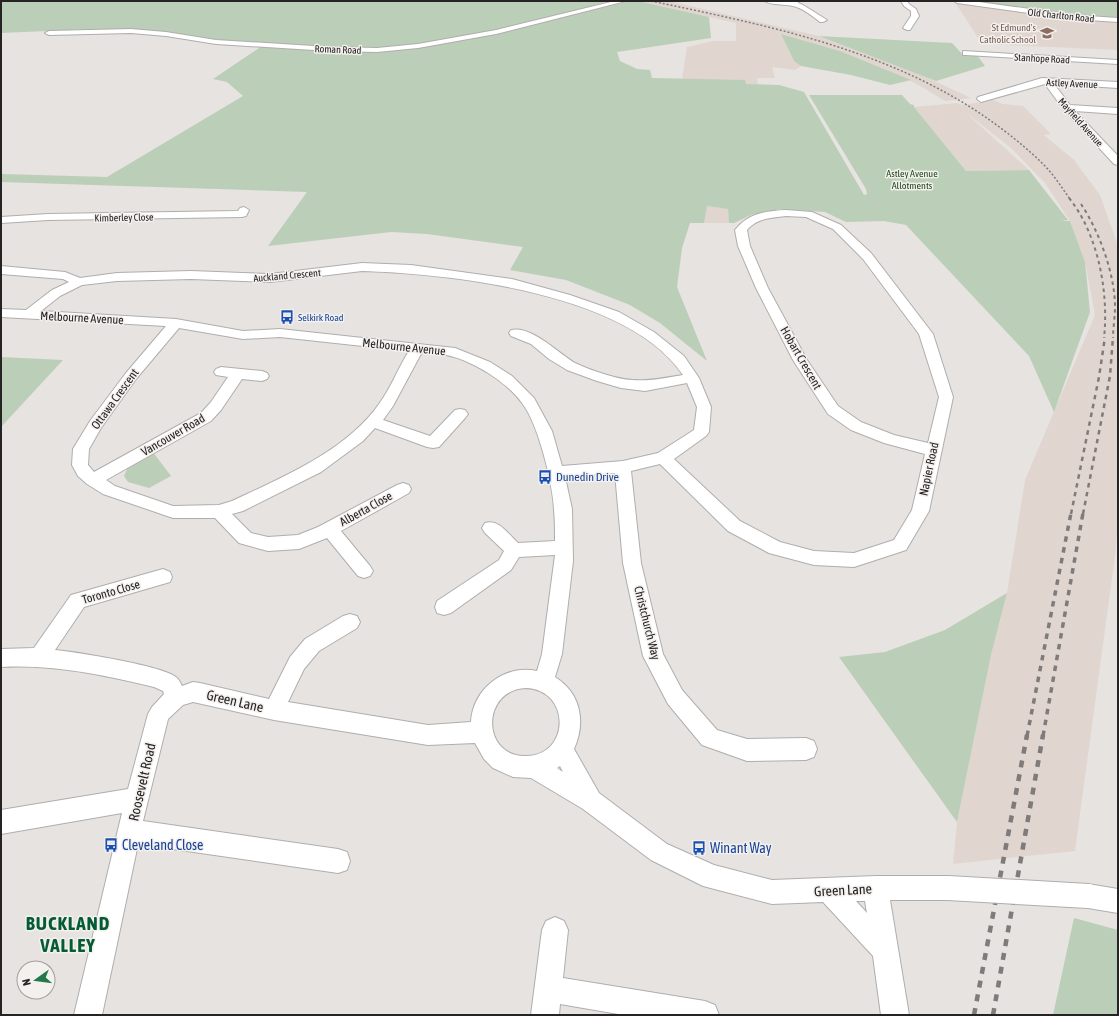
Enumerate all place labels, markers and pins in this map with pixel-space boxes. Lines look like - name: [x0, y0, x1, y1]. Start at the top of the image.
- place label: St Edmund's Catholic School: [980, 22, 1036, 45]
- school or university icon: St Edmund's Catholic School: [1039, 25, 1055, 41]
- bus stop icon: Selkirk Road: [279, 309, 295, 325]
- place label: Selkirk Road: [298, 312, 344, 323]
- bus stop icon: Dunedin Drive: [537, 469, 553, 485]
- place label: Dunedin Drive: [556, 470, 619, 484]
- bus stop icon: Cleveland Close: [103, 837, 119, 853]
- place label: Cleveland Close: [122, 837, 203, 853]
- bus stop icon: Winant Way: [691, 840, 707, 856]
- place label: Winant Way: [710, 840, 772, 856]

